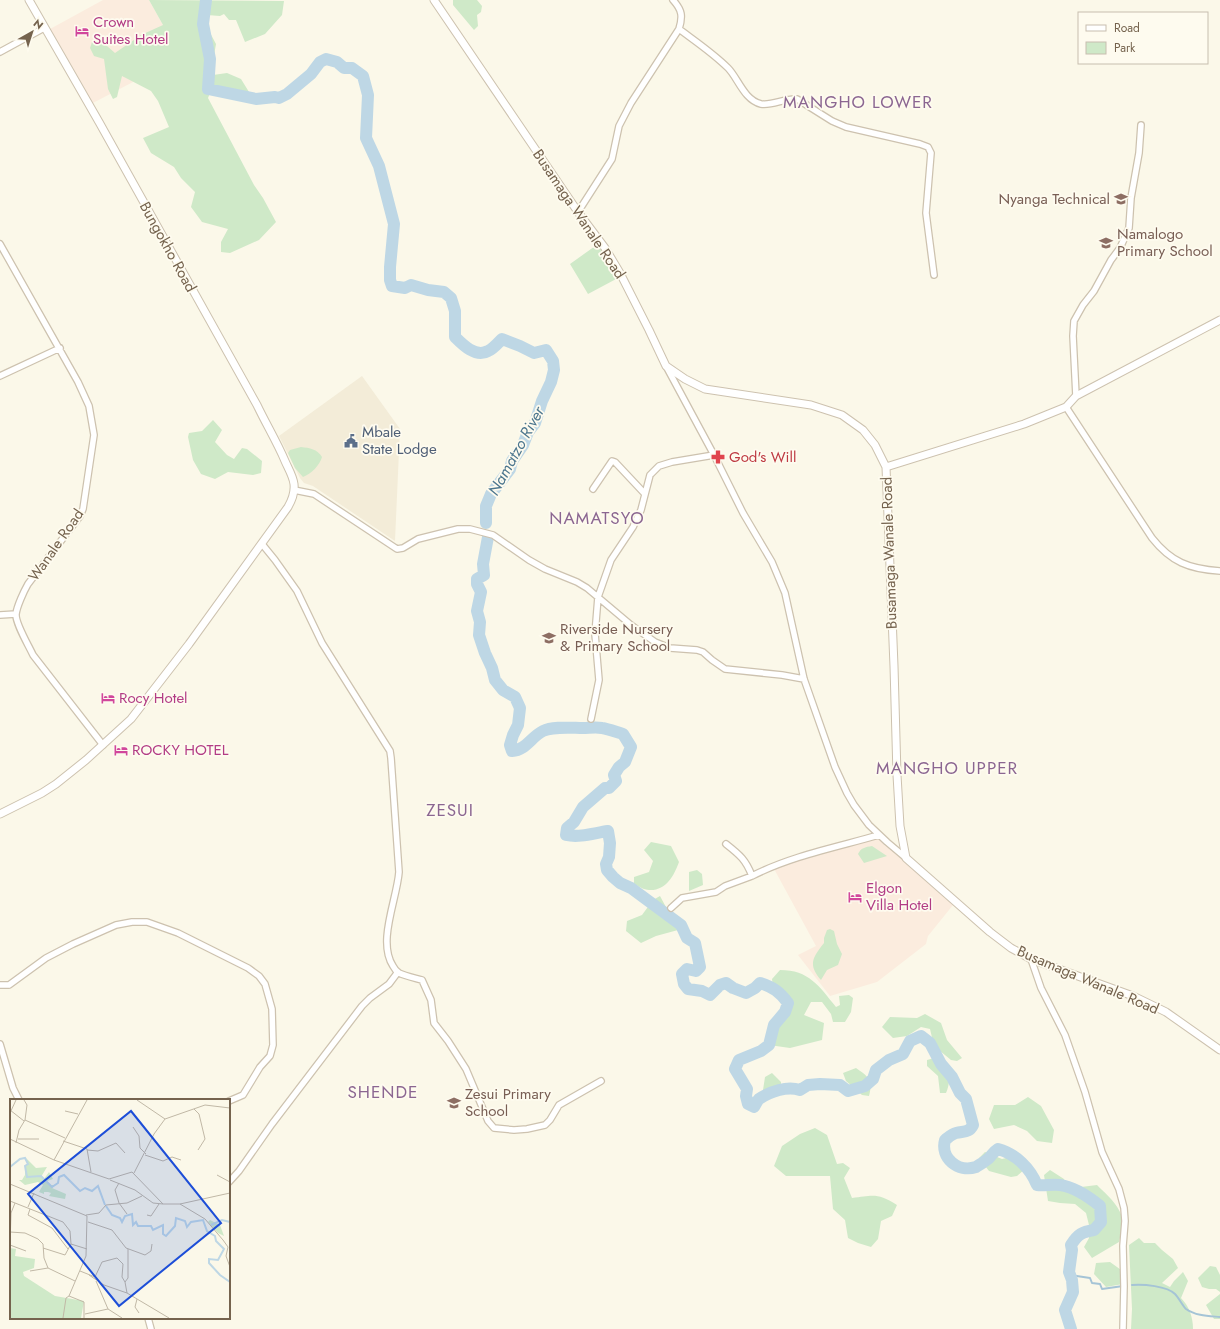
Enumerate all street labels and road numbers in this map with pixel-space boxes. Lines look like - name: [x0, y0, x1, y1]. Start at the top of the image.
- street label: Busamaga Wanale Road: [527, 145, 631, 283]
- street label: Bungokho Road: [134, 198, 202, 296]
- street label: Busamaga Wanale Road: [875, 476, 903, 630]
- street label: Wanale Road: [23, 504, 89, 586]
- street label: Busamaga Wanale Road: [1014, 940, 1162, 1020]

